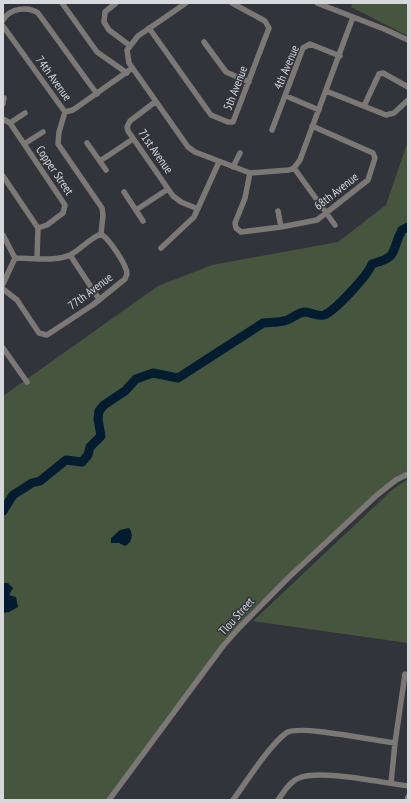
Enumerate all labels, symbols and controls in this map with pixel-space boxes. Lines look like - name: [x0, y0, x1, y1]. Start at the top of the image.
- street label: 4th Avenue: [270, 43, 302, 91]
- street label: 74th Avenue: [33, 53, 75, 103]
- street label: 5th Avenue: [220, 64, 250, 112]
- street label: 71st Avenue: [135, 126, 177, 176]
- street label: Copper Street: [33, 142, 77, 198]
- street label: 68th Avenue: [311, 169, 361, 213]
- street label: 77th Avenue: [65, 269, 115, 313]
- street label: Tlou Street: [215, 593, 257, 638]

